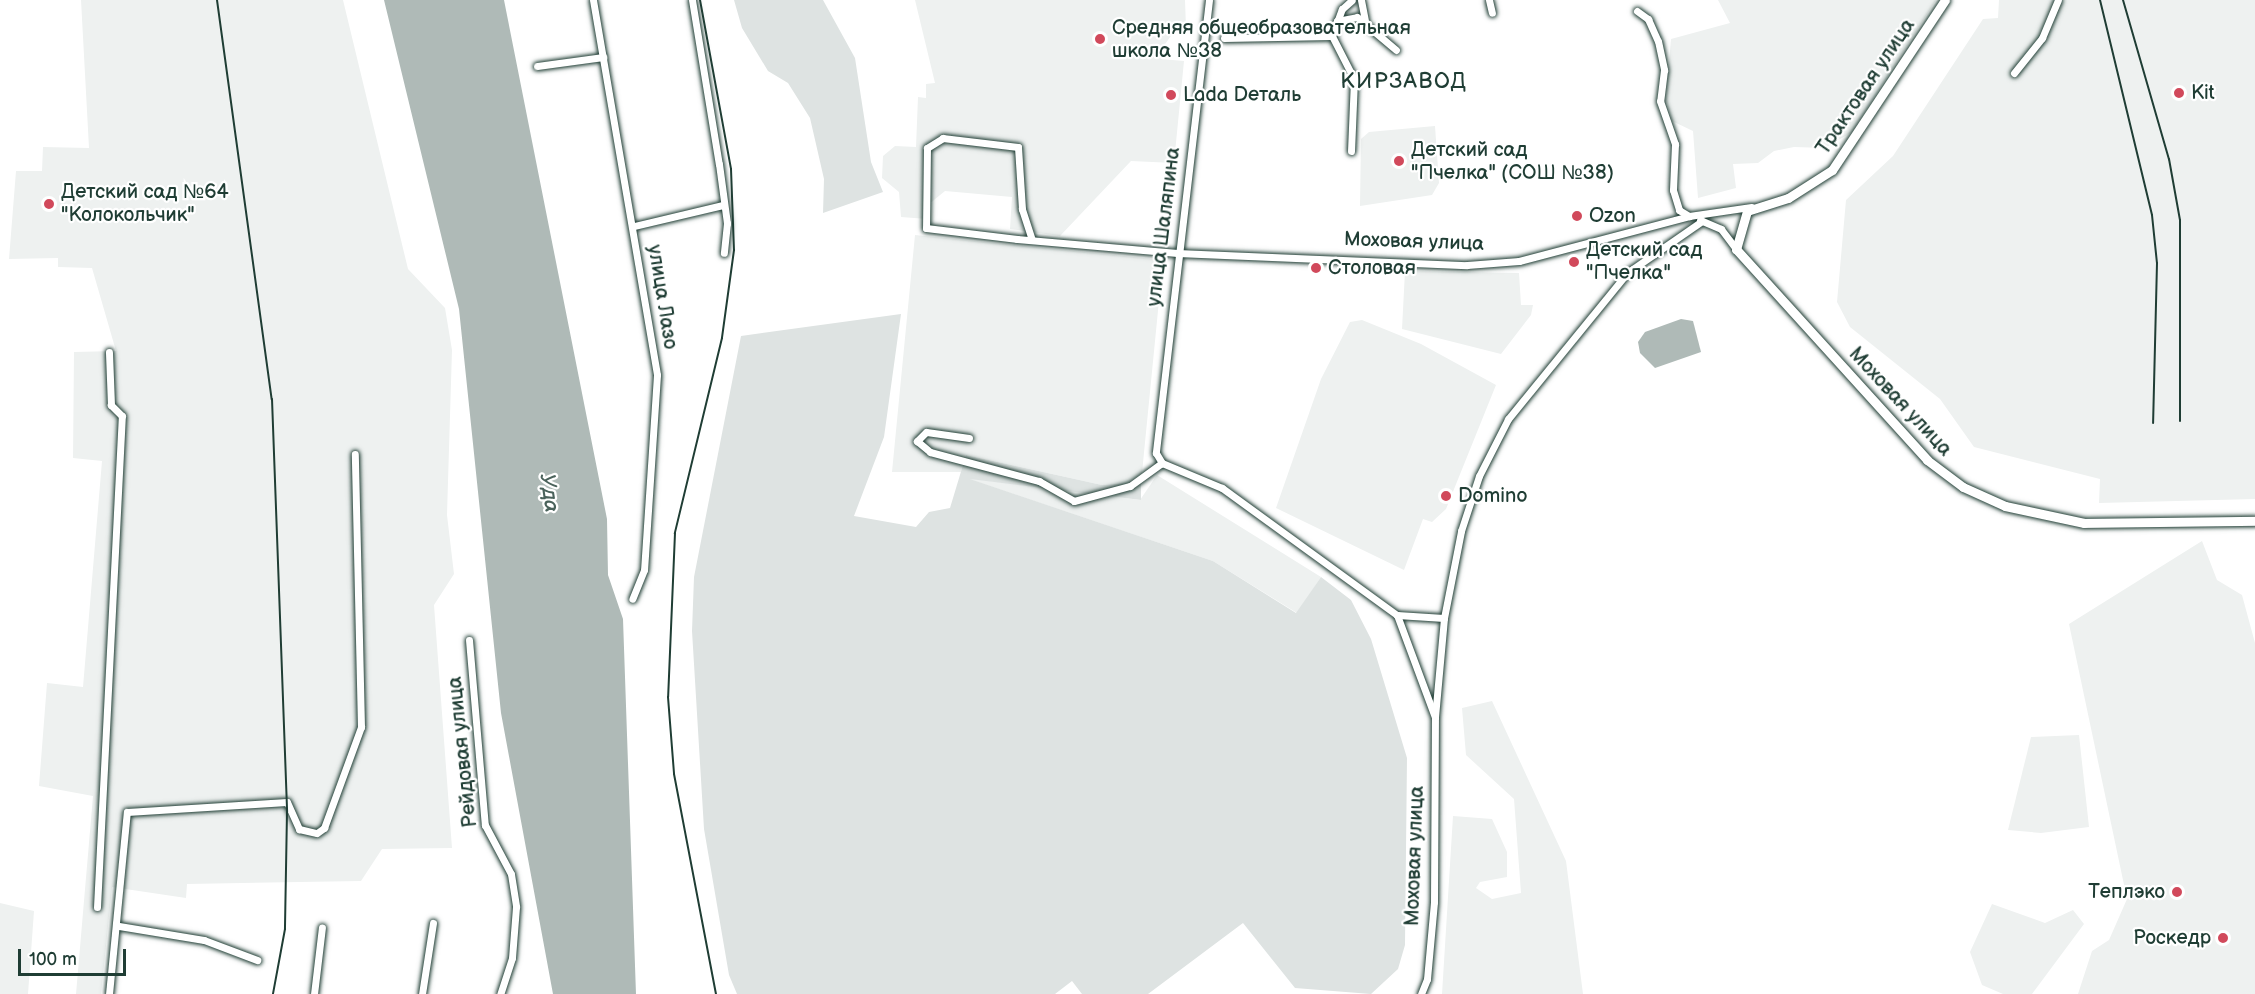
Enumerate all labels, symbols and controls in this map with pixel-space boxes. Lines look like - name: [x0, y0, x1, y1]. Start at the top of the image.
- street label: Трактовая улица: [1812, 14, 1920, 160]
- place label: Средняя общеобразовательная школа №38: [1112, 16, 1411, 63]
- marker: Средняя общеобразовательная школа №38: [1093, 32, 1107, 46]
- district label: КИРЗАВОД: [1340, 69, 1468, 95]
- place label: Kit: [2191, 81, 2215, 105]
- place label: Lada Dеталь: [1183, 83, 1301, 107]
- marker: Kit: [2172, 86, 2186, 100]
- marker: Lada Dеталь: [1164, 88, 1178, 102]
- place label: Детский сад "Пчелка" (СОШ №38): [1411, 138, 1614, 185]
- street label: улица Шаляпина: [1142, 146, 1186, 308]
- marker: Детский сад "Пчелка" (СОШ №38): [1392, 154, 1406, 168]
- place label: Детский сад №64 "Колокольчик": [61, 180, 229, 227]
- marker: Детский сад №64 "Колокольчик": [42, 197, 56, 211]
- place label: Ozon: [1589, 204, 1636, 228]
- marker: Ozon: [1570, 209, 1584, 223]
- street label: Моховая улица: [1343, 228, 1485, 256]
- place label: Детский сад "Пчелка": [1586, 238, 1702, 285]
- street label: улица Лазо: [642, 243, 682, 351]
- marker: Детский сад "Пчелка": [1567, 255, 1581, 269]
- place label: Столовая: [1328, 256, 1416, 280]
- marker: Столовая: [1309, 261, 1323, 275]
- street label: Моховая улица: [1843, 343, 1957, 461]
- water label: Уда: [534, 472, 564, 514]
- place label: Domino: [1458, 484, 1528, 508]
- marker: Domino: [1439, 489, 1453, 503]
- street label: Рейдовая улица: [443, 675, 483, 829]
- street label: Моховая улица: [1401, 785, 1429, 927]
- place label: Теплэко: [2088, 880, 2165, 904]
- marker: Теплэко: [2170, 885, 2184, 899]
- place label: Роскедр: [2133, 926, 2211, 950]
- marker: Роскедр: [2216, 931, 2230, 945]
- scale bar: [21, 937, 129, 975]
- text: 100 m: [29, 949, 77, 970]

